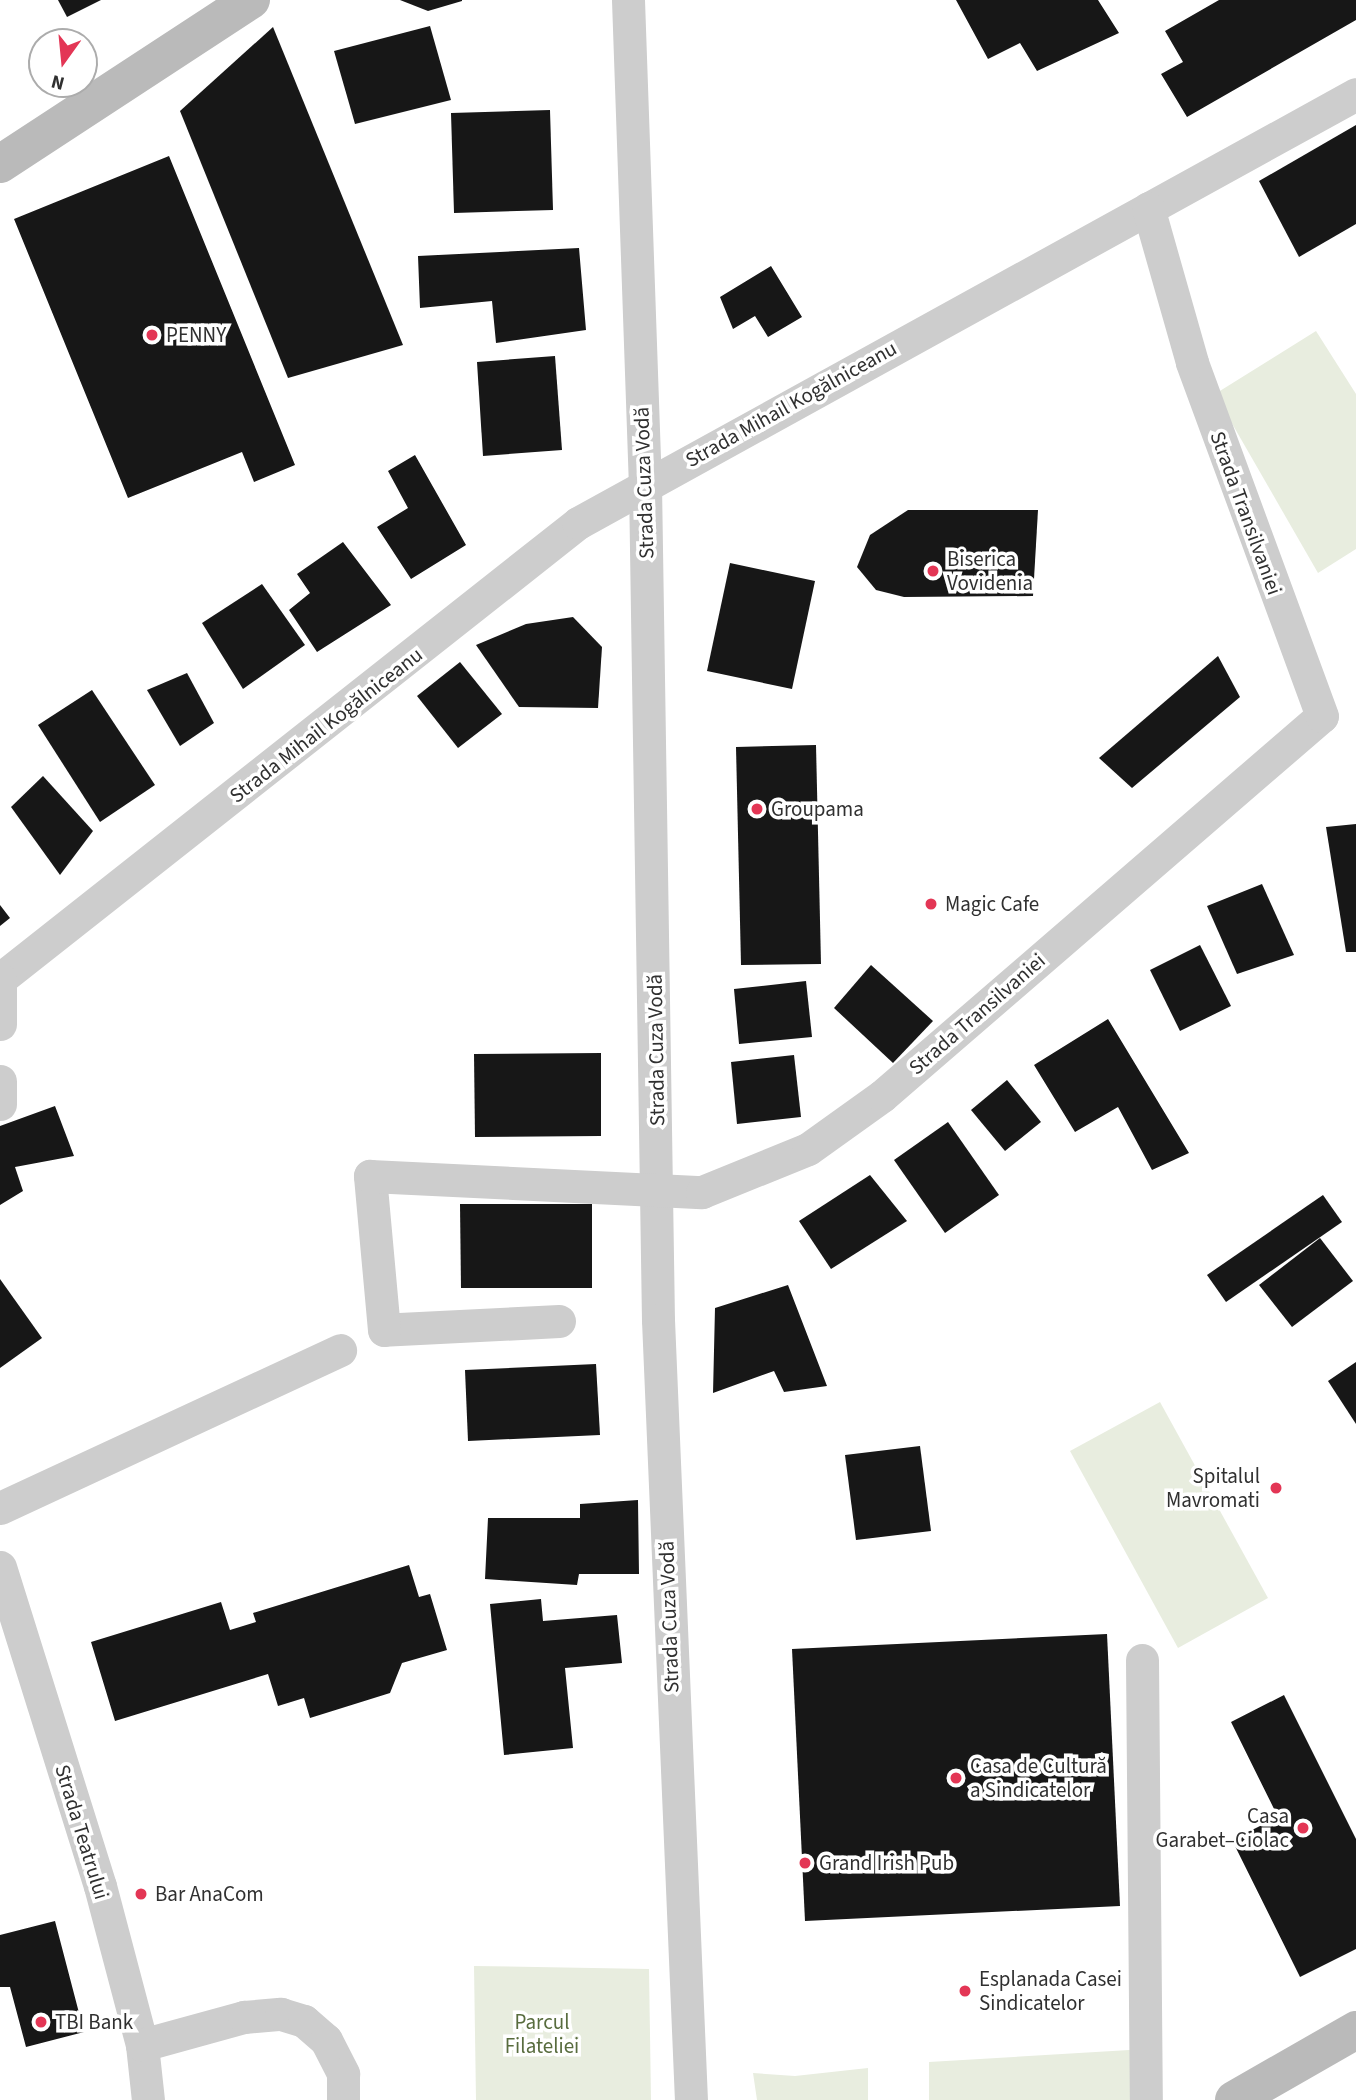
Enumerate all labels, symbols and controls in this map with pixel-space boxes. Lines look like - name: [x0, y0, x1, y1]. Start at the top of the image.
- north arrow: [28, 28, 98, 98]
- text: N: [48, 67, 68, 97]
- place label: PENNY: [166, 322, 226, 348]
- marker: PENNY: [144, 327, 160, 343]
- street label: Strada Mihail Kogălniceanu: [681, 335, 901, 473]
- street label: Strada Cuza Vodă: [629, 407, 659, 559]
- street label: Strada Transilvaniei: [1205, 428, 1287, 598]
- place label: Biserica Vovidenia: [947, 546, 1033, 596]
- marker: Biserica Vovidenia: [925, 563, 941, 579]
- street label: Strada Mihail Kogălniceanu: [225, 642, 427, 808]
- place label: Groupama: [771, 796, 864, 822]
- marker: Groupama: [749, 801, 765, 817]
- place label: Magic Cafe: [945, 891, 1039, 917]
- marker: Magic Cafe: [923, 896, 939, 912]
- street label: Strada Transilvaniei: [904, 948, 1050, 1080]
- street label: Strada Cuza Vodă: [642, 974, 670, 1126]
- place label: Spitalul Mavromati: [1166, 1463, 1260, 1513]
- marker: Spitalul Mavromati: [1266, 1478, 1286, 1498]
- street label: Strada Cuza Vodă: [654, 1541, 684, 1693]
- place label: Casa de Cultură a Sindicatelor: [970, 1753, 1107, 1803]
- street label: Strada Teatrului: [50, 1762, 114, 1902]
- marker: Casa de Cultură a Sindicatelor: [948, 1770, 964, 1786]
- place label: Casa Garabet–Ciolac: [1156, 1803, 1289, 1853]
- marker: Casa Garabet–Ciolac: [1295, 1820, 1311, 1836]
- place label: Grand Irish Pub: [819, 1850, 954, 1876]
- marker: Grand Irish Pub: [797, 1855, 813, 1871]
- place label: Bar AnaCom: [155, 1881, 264, 1907]
- marker: Bar AnaCom: [133, 1886, 149, 1902]
- place label: Esplanada Casei Sindicatelor: [979, 1966, 1122, 2016]
- marker: Esplanada Casei Sindicatelor: [957, 1983, 973, 1999]
- place label: TBI Bank: [55, 2009, 133, 2035]
- park label: Parcul Filateliei: [505, 2009, 579, 2059]
- marker: TBI Bank: [33, 2014, 49, 2030]

